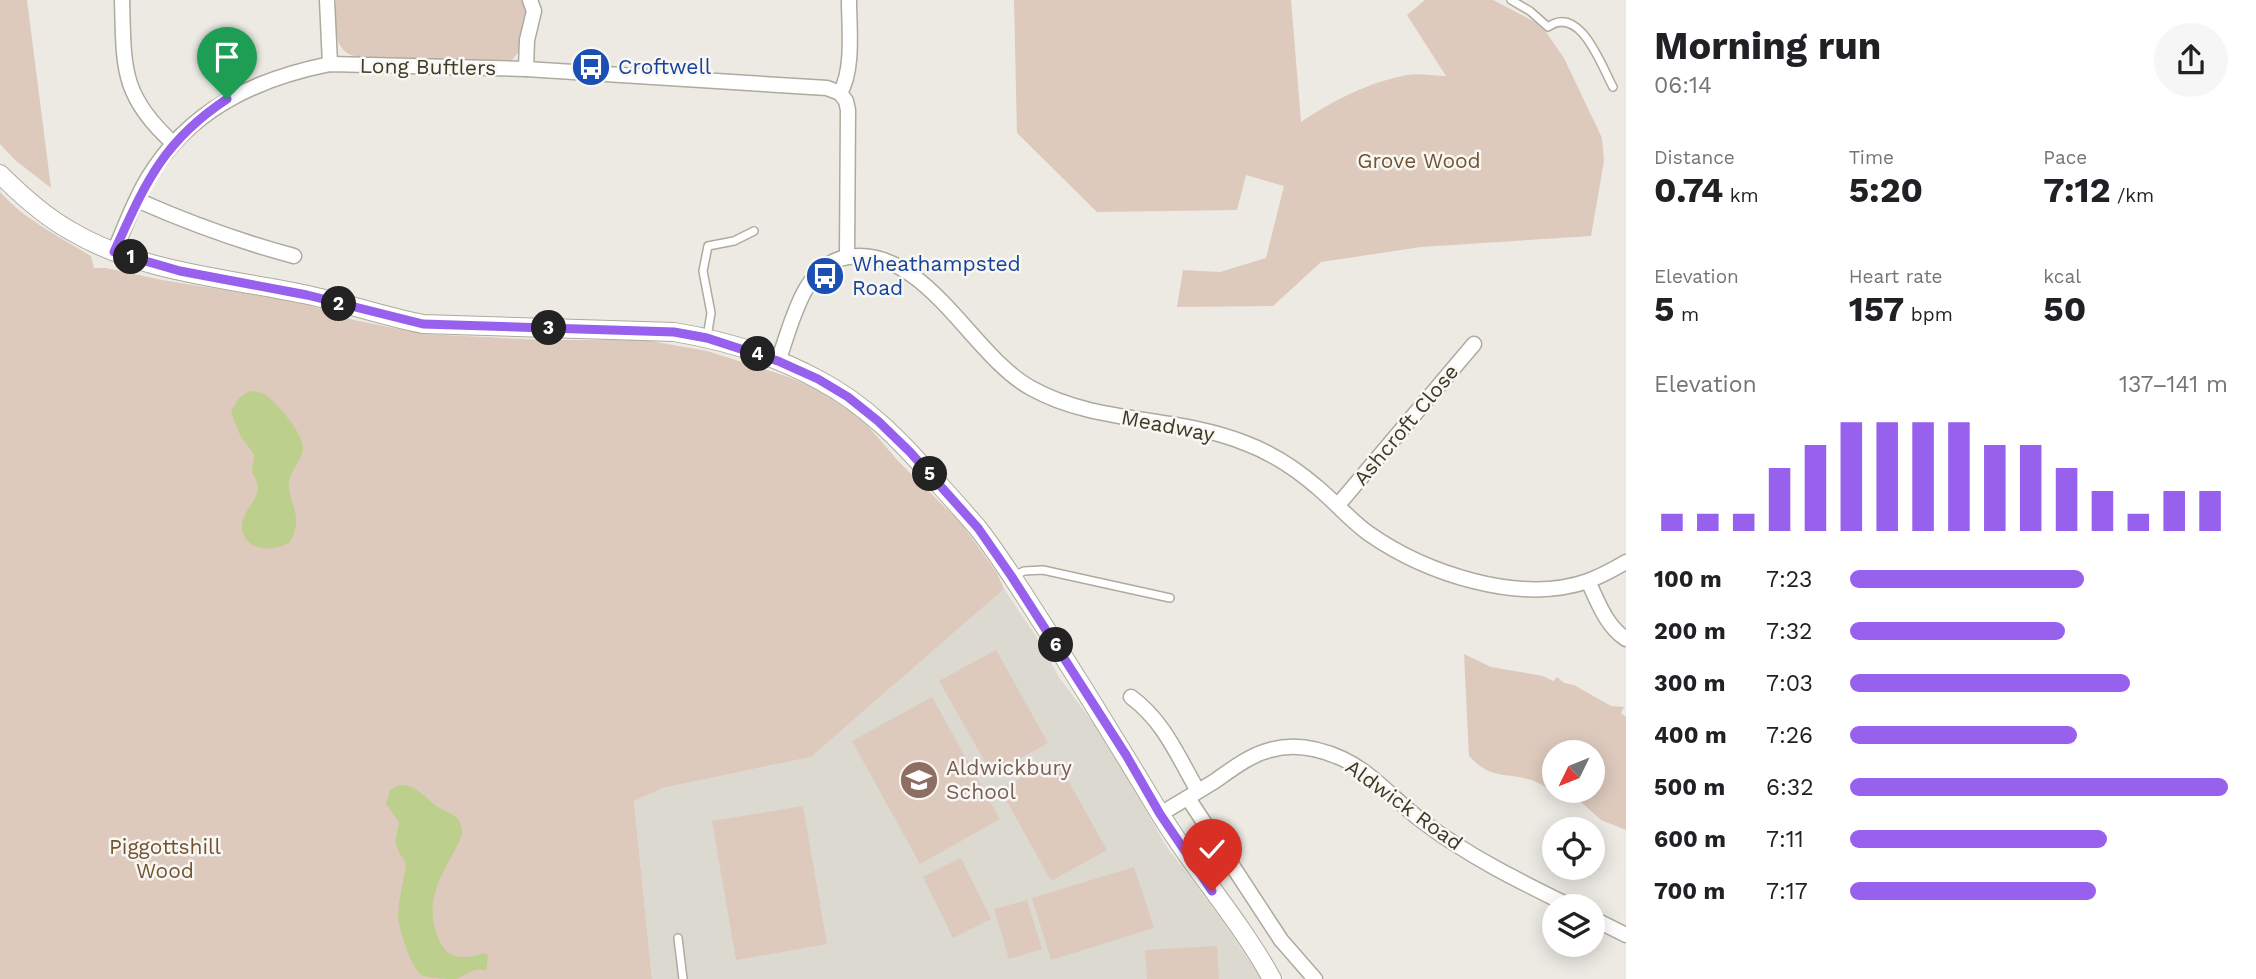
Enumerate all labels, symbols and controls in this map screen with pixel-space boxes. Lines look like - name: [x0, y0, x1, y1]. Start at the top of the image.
- button: share: [2154, 23, 2228, 97]
- text: Morning run: [1654, 24, 1881, 68]
- pin: [197, 27, 257, 99]
- icon: arrive: [208, 38, 246, 76]
- bus stop icon: Croftwell: [570, 46, 612, 88]
- street label: Long Buftlers: [360, 53, 497, 80]
- place label: Croftwell: [618, 54, 712, 79]
- text: 06:14: [1654, 72, 1712, 99]
- text: Distance: [1654, 146, 1735, 169]
- text: Time: [1849, 146, 1894, 169]
- text: Pace: [2043, 146, 2087, 169]
- park label: Grove Wood: [1357, 148, 1481, 173]
- text: 0.74: [1654, 169, 1723, 211]
- text: 5:20: [1849, 169, 1923, 211]
- text: 7:12: [2043, 169, 2111, 211]
- text: km: [1723, 184, 1759, 207]
- text: /km: [2111, 184, 2154, 207]
- pin: 1: [114, 240, 148, 274]
- text: 1: [126, 245, 135, 268]
- place label: Wheathampsted Road: [852, 251, 1021, 300]
- bus stop icon: Wheathampsted Road: [804, 255, 846, 297]
- text: Elevation: [1654, 265, 1739, 288]
- text: Heart rate: [1849, 265, 1943, 288]
- text: kcal: [2043, 265, 2081, 288]
- pin: 2: [322, 286, 356, 322]
- text: 5: [1654, 288, 1674, 330]
- text: 157: [1849, 288, 1904, 330]
- text: 50: [2043, 288, 2086, 330]
- text: 2: [333, 292, 344, 315]
- text: m: [1674, 303, 1699, 326]
- text: bpm: [1904, 303, 1953, 326]
- pin: 3: [532, 310, 566, 346]
- text: 3: [543, 316, 554, 339]
- pin: 4: [740, 336, 776, 372]
- text: 4: [751, 342, 764, 365]
- street label: Ashcroft Close: [1348, 359, 1463, 490]
- text: Elevation: [1654, 371, 1757, 398]
- text: 137–141 m: [2119, 371, 2228, 398]
- street label: Meadway: [1119, 404, 1217, 447]
- pin: 5: [912, 456, 948, 491]
- text: 5: [924, 462, 935, 485]
- text: 100 m: [1654, 566, 1722, 593]
- text: 7:23: [1766, 566, 1813, 593]
- text: 200 m: [1654, 618, 1726, 645]
- text: 7:32: [1766, 618, 1813, 645]
- pin: 6: [1038, 628, 1074, 662]
- text: 6: [1050, 633, 1061, 656]
- text: 300 m: [1654, 670, 1725, 697]
- text: 7:03: [1766, 670, 1813, 697]
- text: 400 m: [1654, 722, 1727, 749]
- text: 7:26: [1766, 722, 1813, 749]
- north arrow: [1542, 740, 1605, 803]
- map controls: [1542, 740, 1605, 957]
- street label: Aldwick Road: [1341, 754, 1468, 855]
- place label: Aldwickbury School: [946, 755, 1072, 804]
- school or university icon: Aldwickbury School: [898, 759, 940, 801]
- text: 500 m: [1654, 774, 1725, 801]
- text: 6:32: [1766, 774, 1814, 801]
- button: locate: [1542, 817, 1605, 880]
- pin: [1182, 819, 1242, 891]
- text: 600 m: [1654, 826, 1726, 853]
- text: 7:11: [1766, 826, 1804, 853]
- icon: check: [1193, 830, 1231, 868]
- park label: Piggottshill Wood: [109, 834, 222, 883]
- text: 700 m: [1654, 878, 1725, 905]
- text: 7:17: [1766, 878, 1808, 905]
- button: layers: [1542, 894, 1605, 957]

